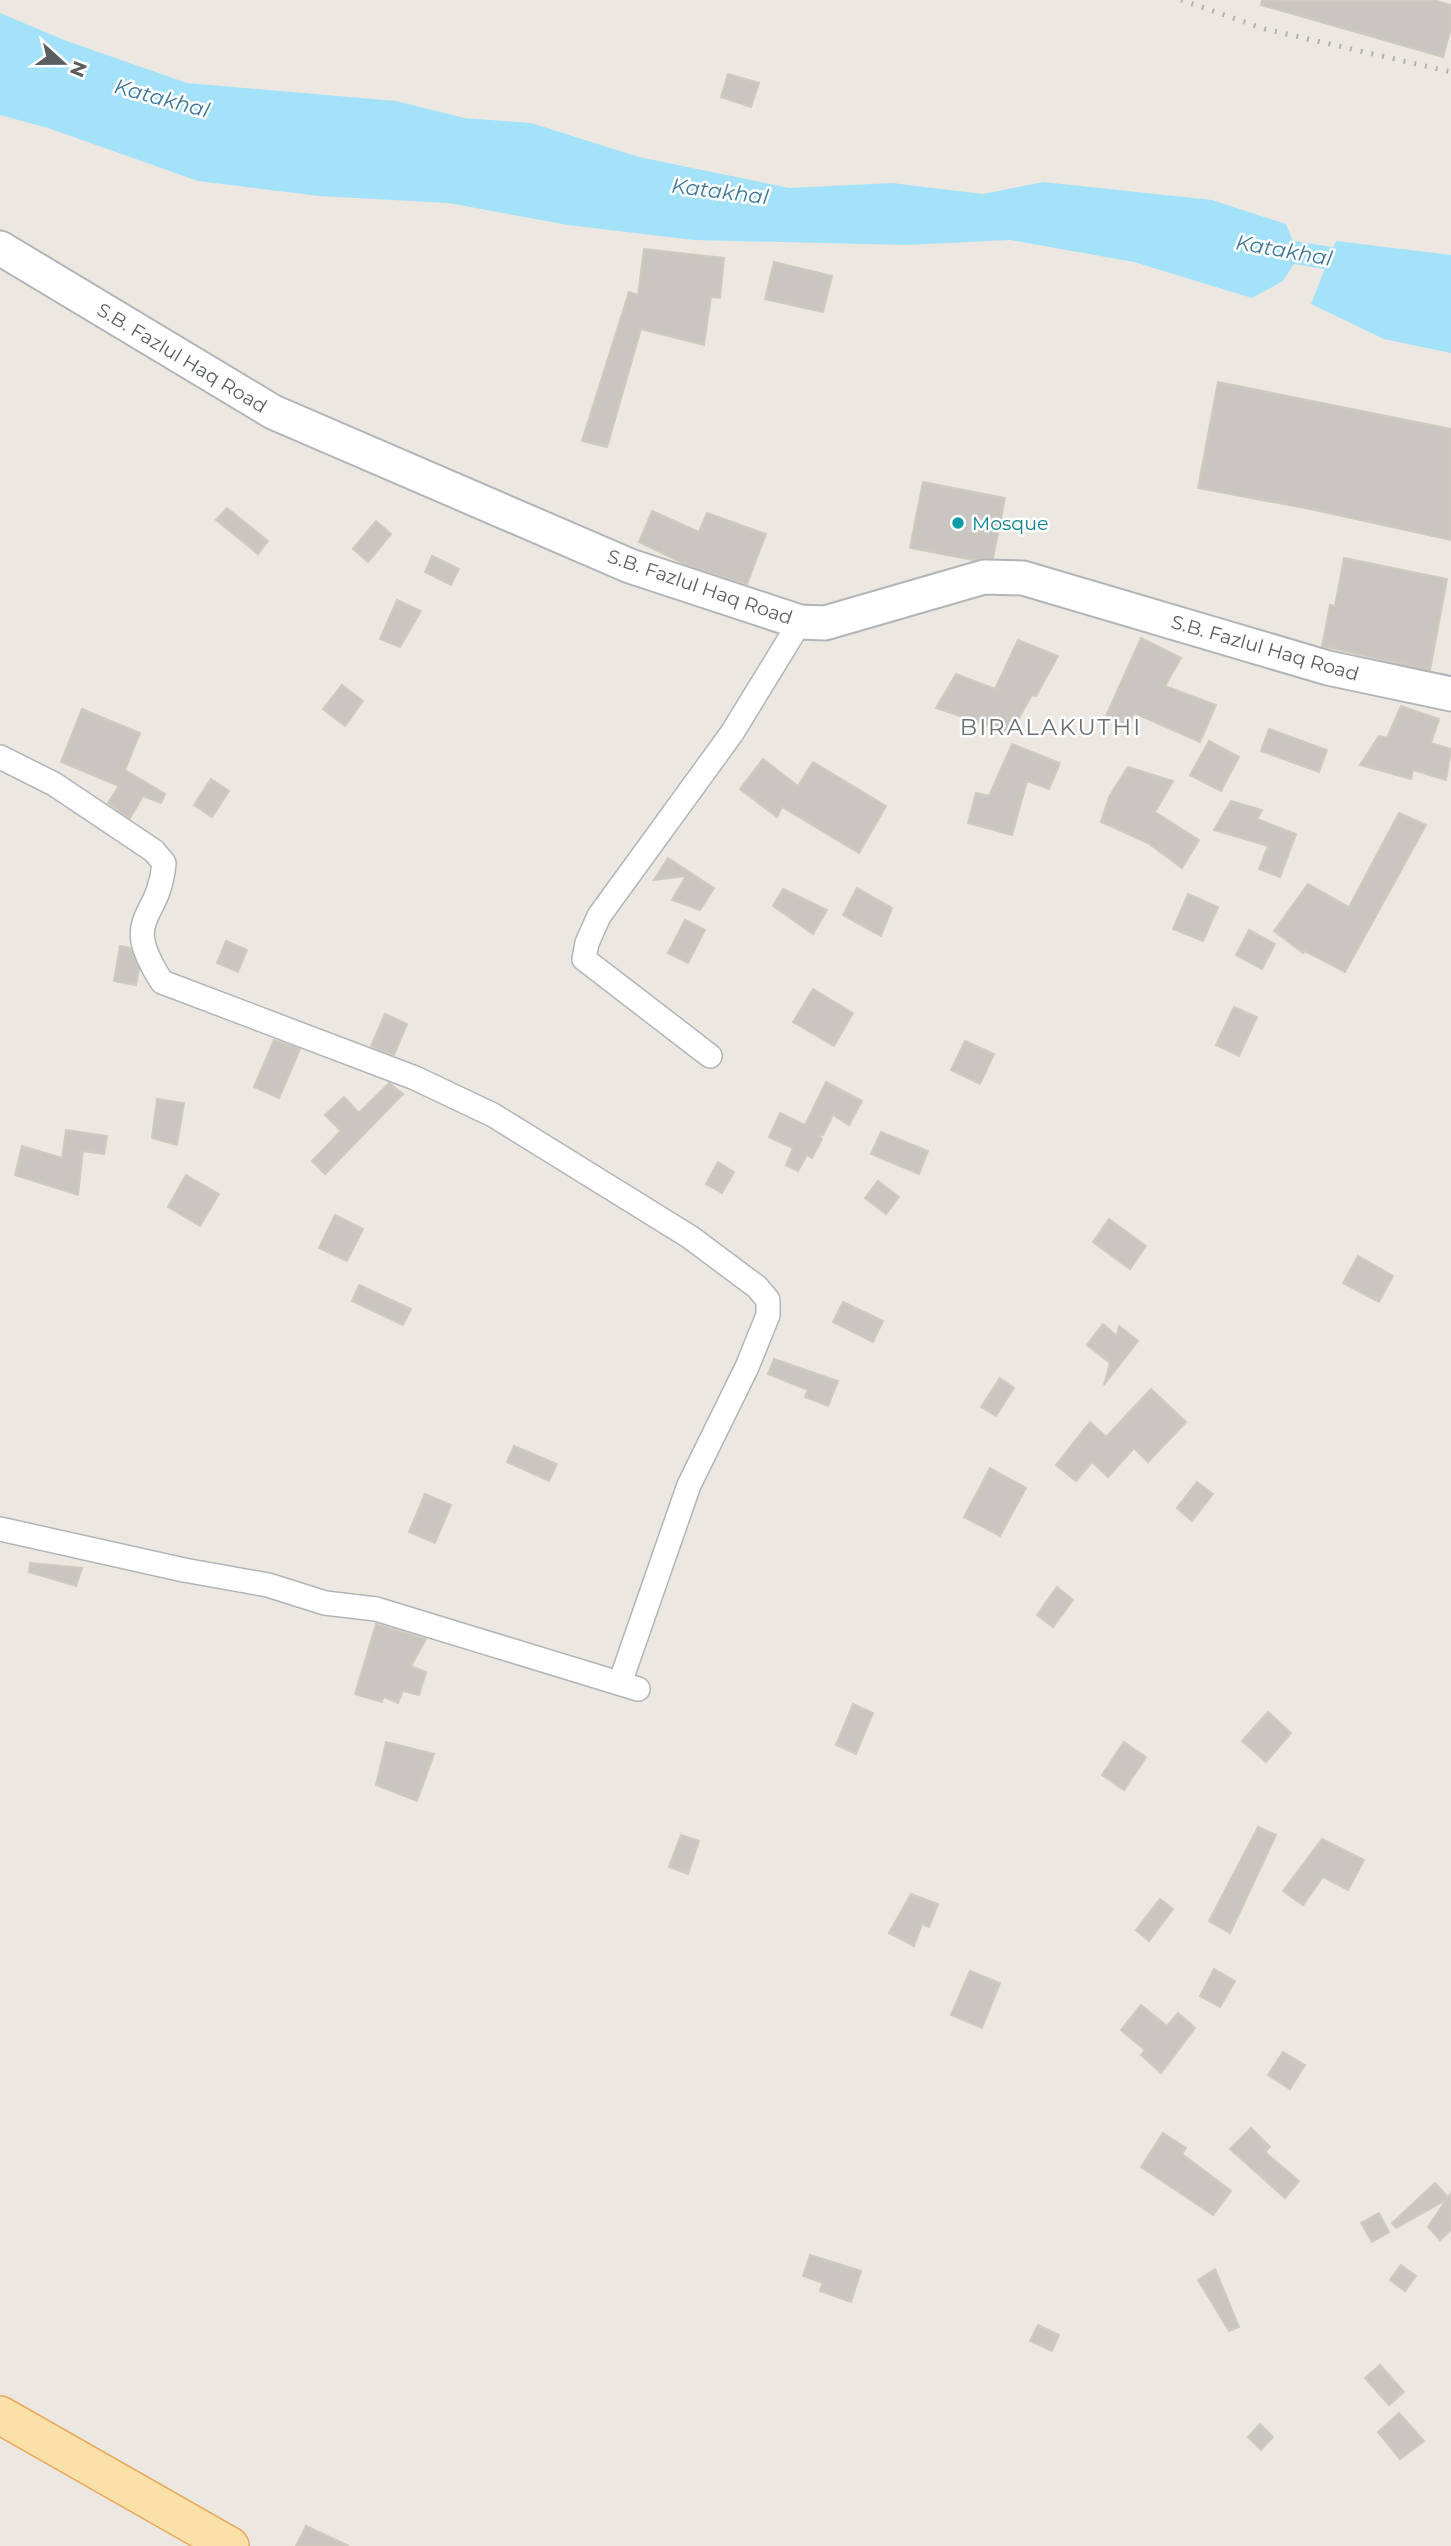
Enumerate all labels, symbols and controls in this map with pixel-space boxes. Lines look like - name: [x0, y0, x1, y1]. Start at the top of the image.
- north arrow: [28, 28, 98, 98]
- text: N: [65, 58, 92, 80]
- water label: Katakhal: [112, 73, 213, 123]
- water label: Katakhal: [670, 173, 770, 209]
- water label: Katakhal: [1234, 229, 1335, 271]
- street label: S.B. Fazlul Haq Road: [93, 298, 271, 418]
- place label: Mosque: [972, 512, 1048, 535]
- marker: Mosque: [950, 515, 966, 531]
- street label: S.B. Fazlul Haq Road: [604, 545, 796, 629]
- street label: S.B. Fazlul Haq Road: [1169, 610, 1361, 686]
- district label: BIRALAKUTHI: [960, 713, 1142, 741]

